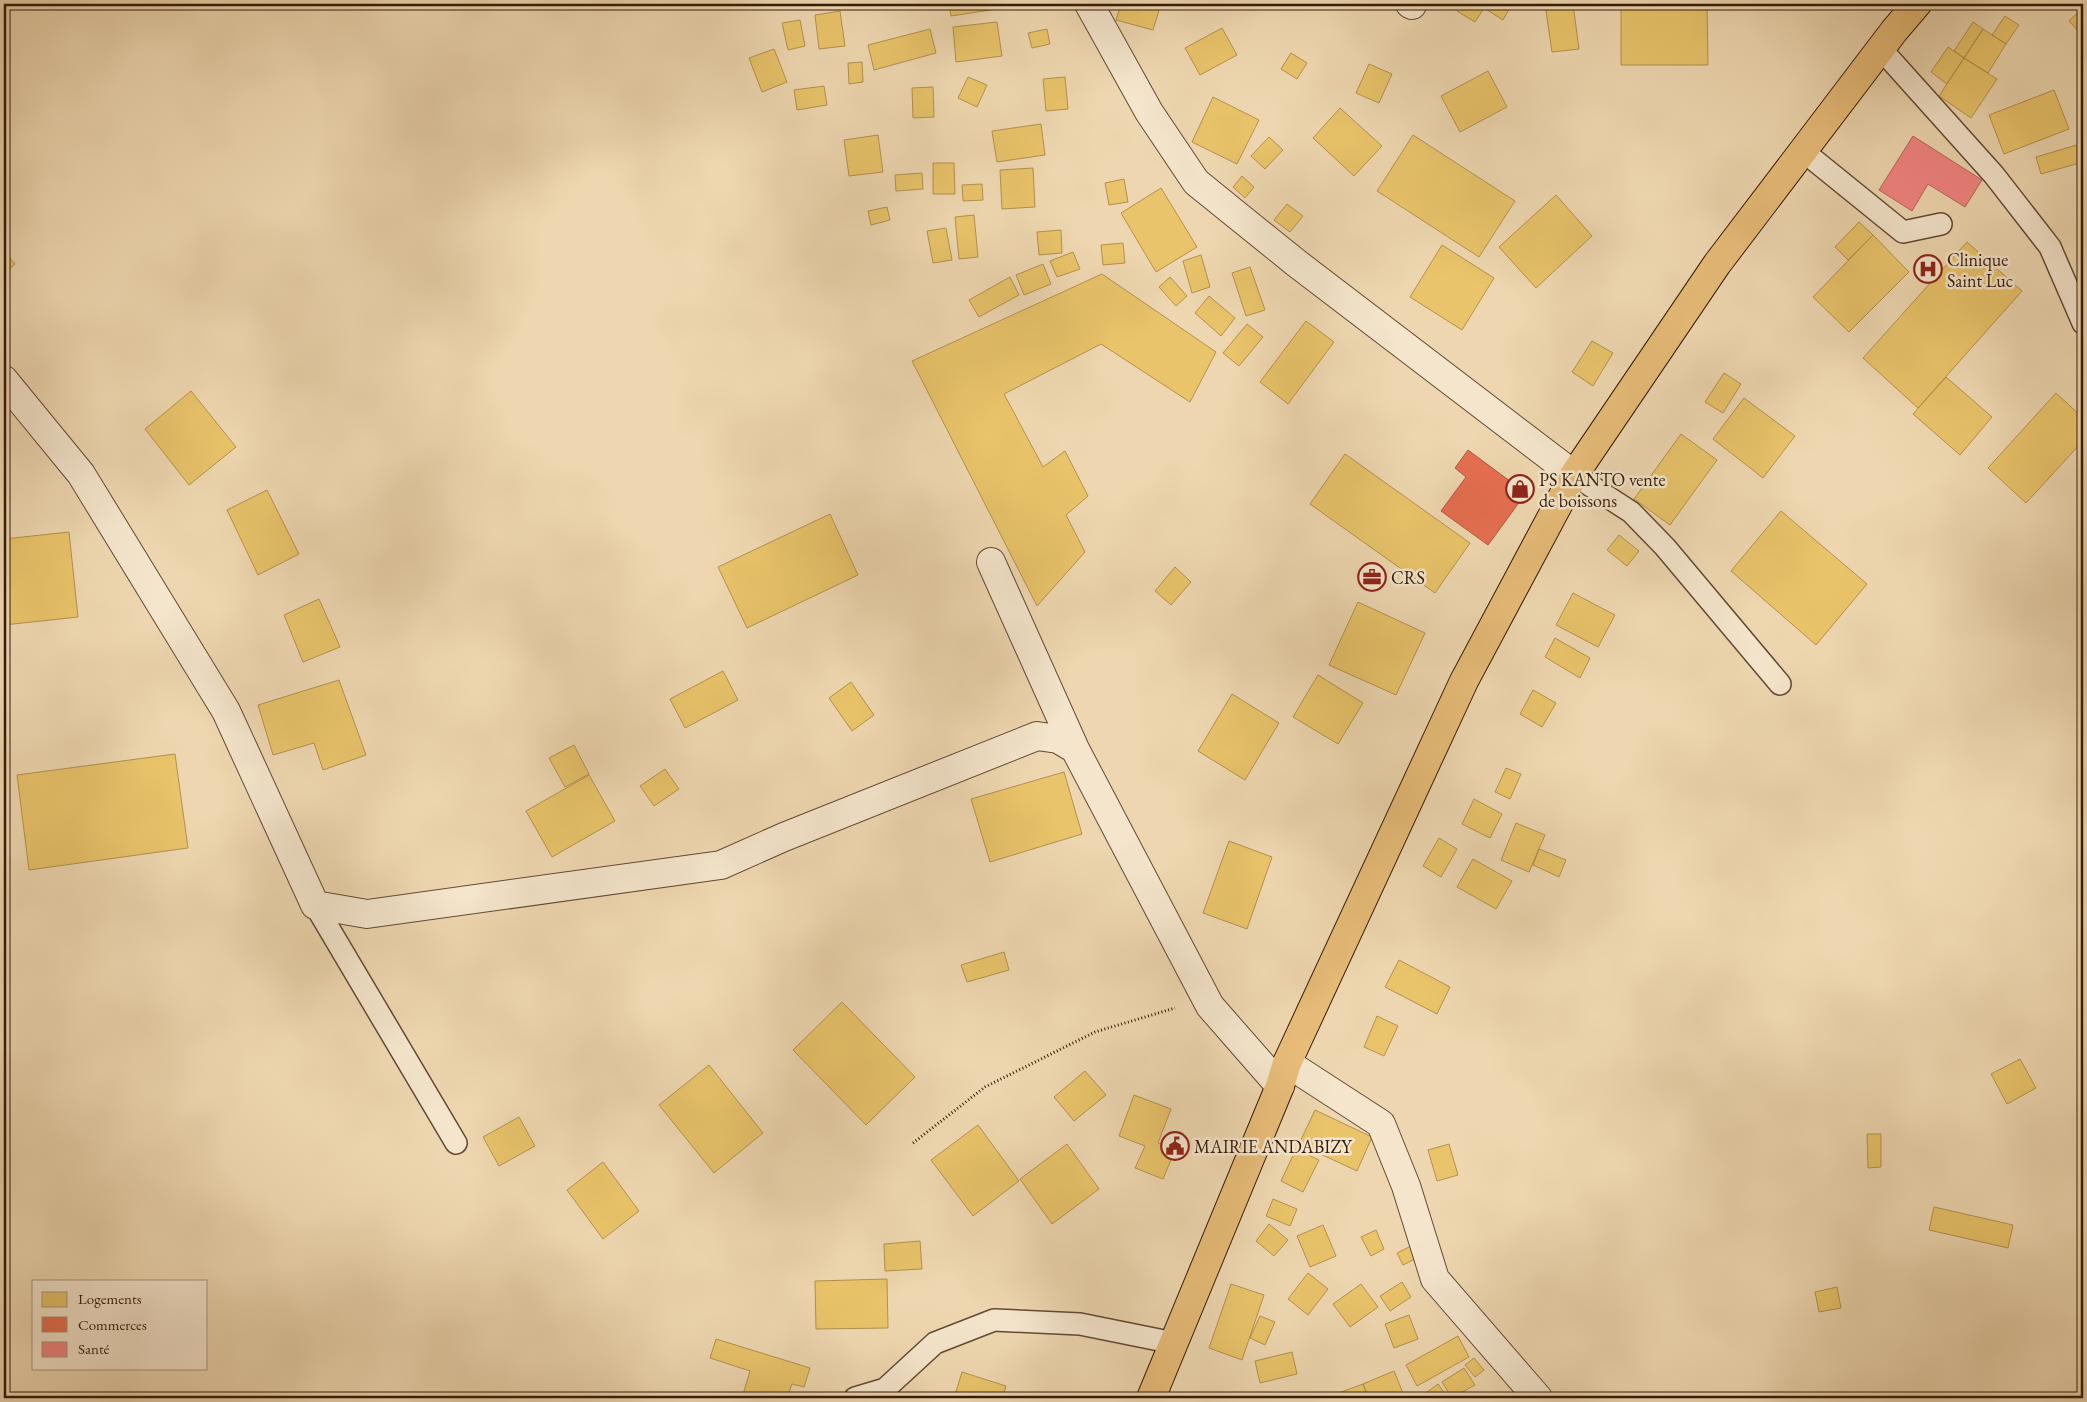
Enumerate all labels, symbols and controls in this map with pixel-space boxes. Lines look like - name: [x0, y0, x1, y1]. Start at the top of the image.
- place label: Clinique Saint Luc: [1947, 248, 2013, 292]
- hospital icon: Clinique Saint Luc: [1913, 254, 1943, 284]
- place label: PS KANTO vente de boissons: [1539, 468, 1666, 512]
- shop icon: PS KANTO vente de boissons: [1505, 474, 1535, 504]
- office icon: CRS: [1357, 562, 1387, 592]
- place label: CRS: [1391, 566, 1425, 589]
- public building icon: MAIRIE ANDABIZY: [1160, 1131, 1190, 1161]
- place label: MAIRIE ANDABIZY: [1194, 1135, 1353, 1158]
- legend: [32, 1280, 208, 1370]
- text: Logements: [78, 1289, 142, 1308]
- text: Commerces: [78, 1315, 147, 1334]
- text: Santé: [78, 1339, 110, 1358]

